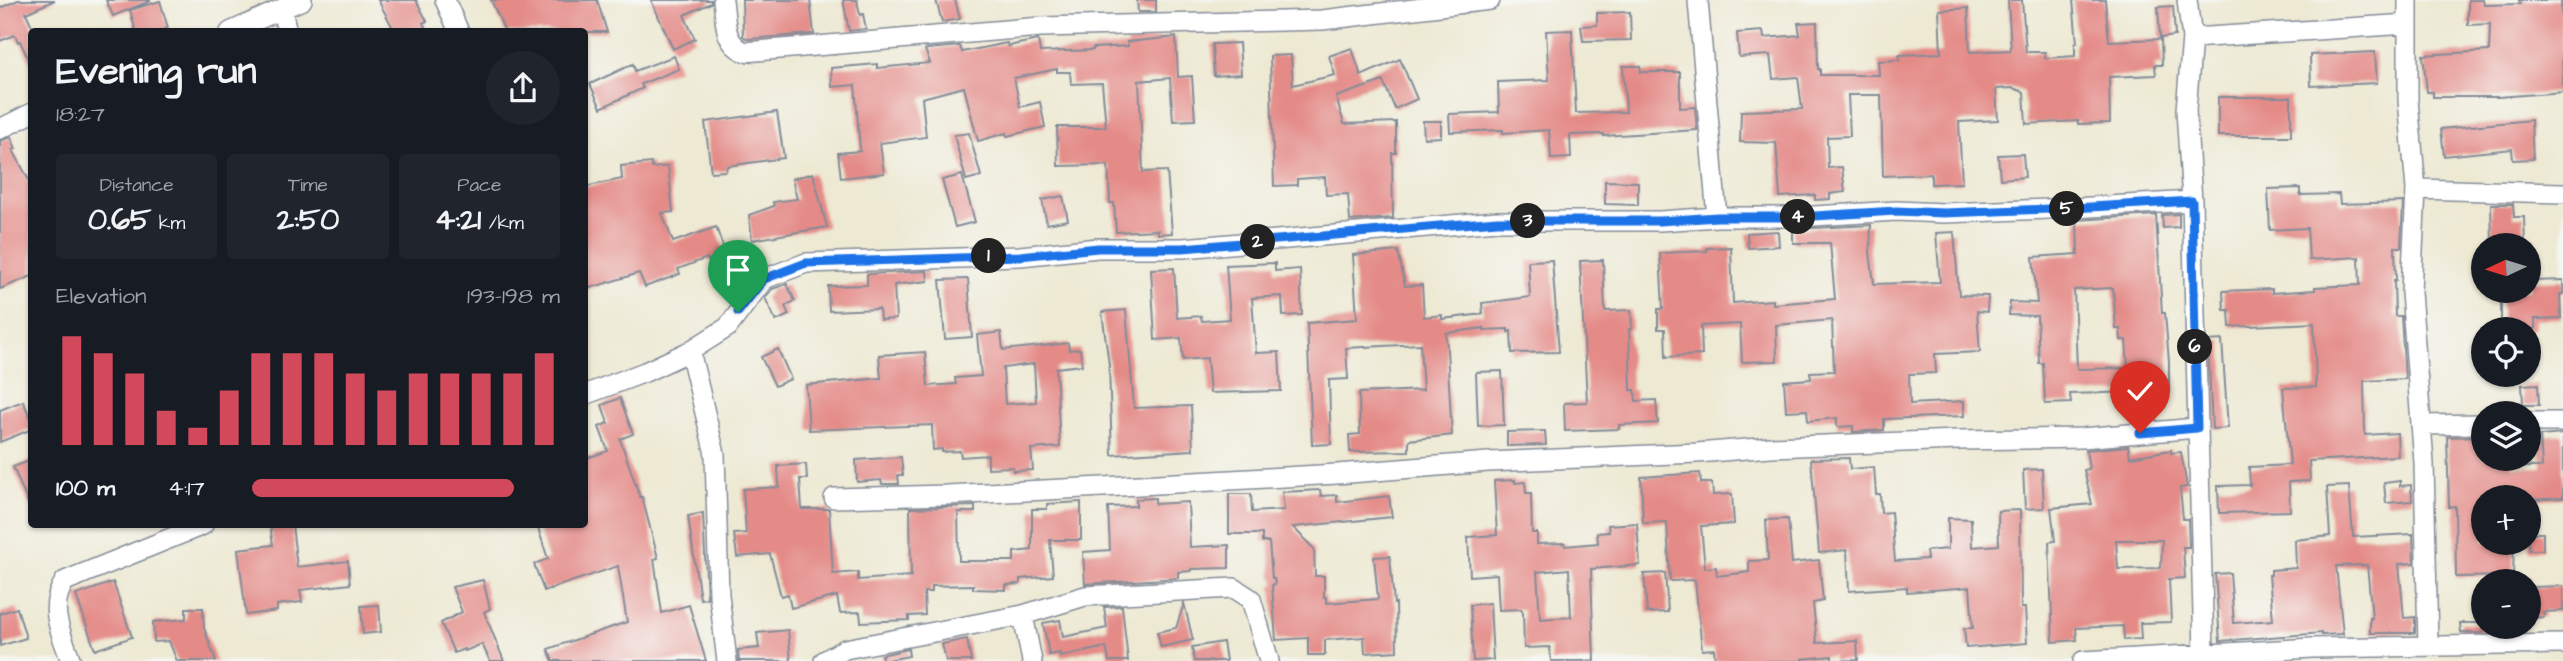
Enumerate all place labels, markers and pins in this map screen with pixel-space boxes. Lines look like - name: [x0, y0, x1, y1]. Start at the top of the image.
- pin: 5: [2050, 192, 2084, 227]
- pin: 4: [1780, 200, 1815, 234]
- pin: 3: [1510, 204, 1546, 238]
- pin: 2: [1240, 224, 1276, 260]
- pin: 1: [972, 238, 1006, 274]
- pin: [708, 240, 768, 312]
- pin: 6: [2178, 330, 2212, 364]
- pin: [2110, 361, 2170, 433]

